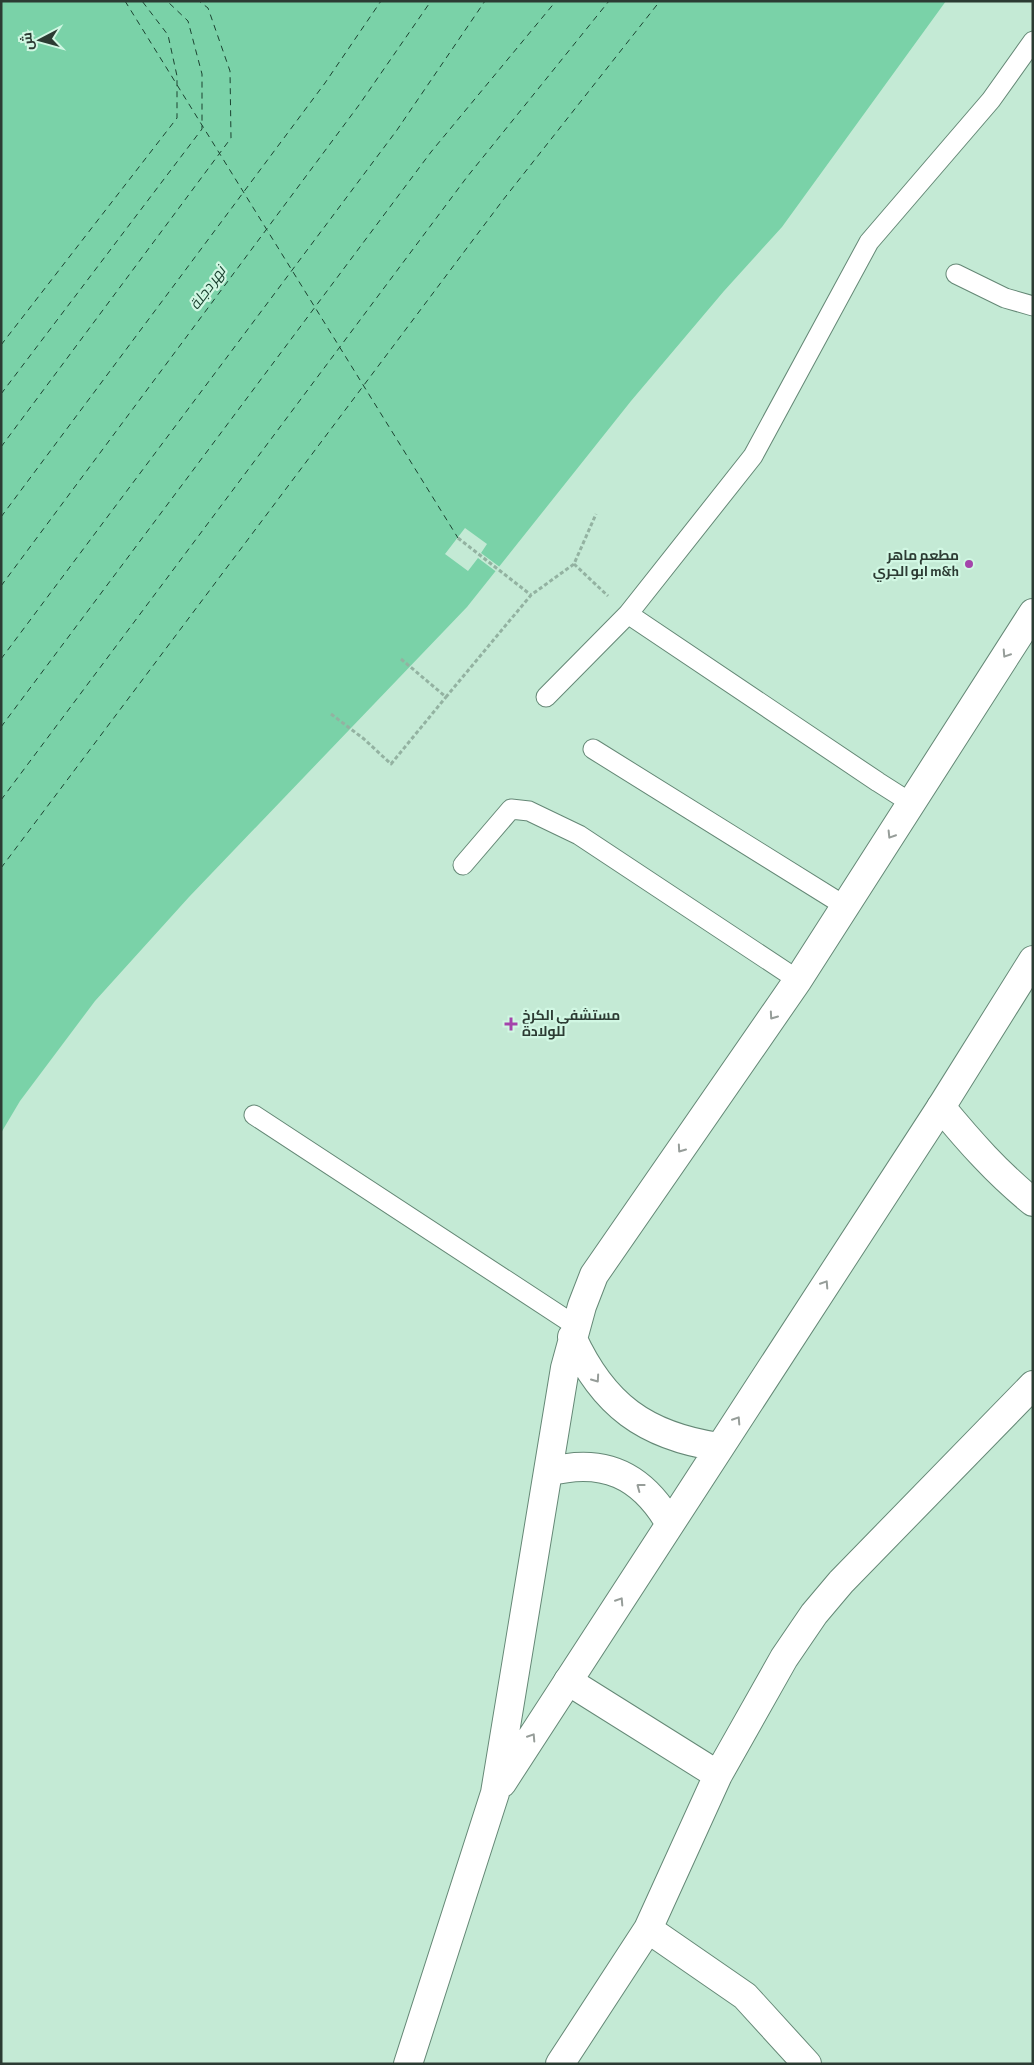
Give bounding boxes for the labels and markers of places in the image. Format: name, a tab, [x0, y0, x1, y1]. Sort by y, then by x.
place label: مطعم ماهر ابو الجري m&h	[873, 549, 959, 582]
marker: مطعم ماهر ابو الجري m&h	[963, 558, 975, 570]
place label: مستشفى الكرخ للولادة	[522, 1007, 620, 1040]
marker: مستشفى الكرخ للولادة	[504, 1017, 518, 1031]

